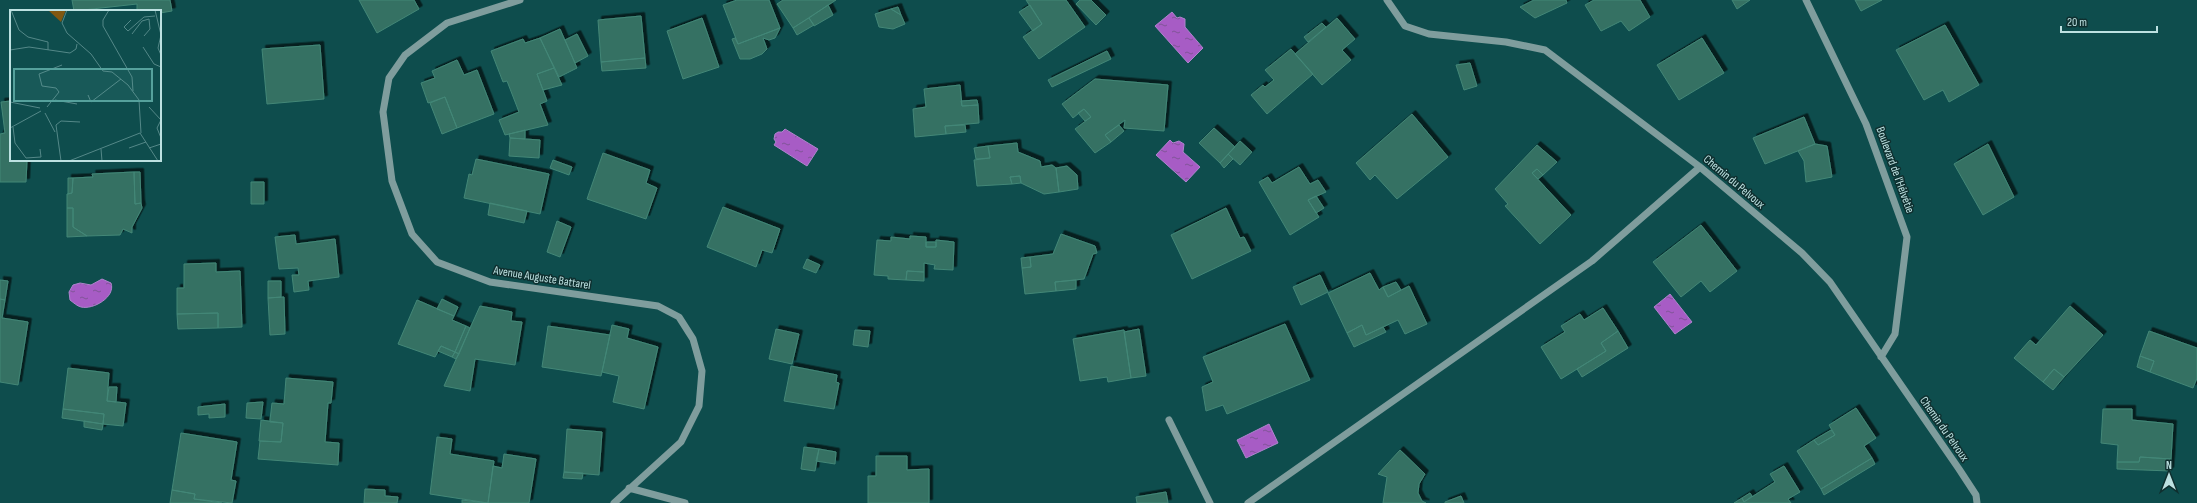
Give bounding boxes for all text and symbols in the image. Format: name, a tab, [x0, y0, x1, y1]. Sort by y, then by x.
scale bar	[2061, 8, 2157, 34]
inset map	[10, 10, 161, 161]
text: 20 m	[2067, 15, 2087, 30]
street label: Boulevard de l'Hélvétie	[1872, 125, 1918, 215]
street label: Chemin du Pelvoux	[1700, 152, 1768, 212]
street label: Avenue Auguste Battarel	[491, 263, 592, 293]
street label: Chemin du Pelvoux	[1916, 394, 1972, 465]
north arrow	[2149, 455, 2189, 495]
text: N	[2166, 459, 2172, 472]

